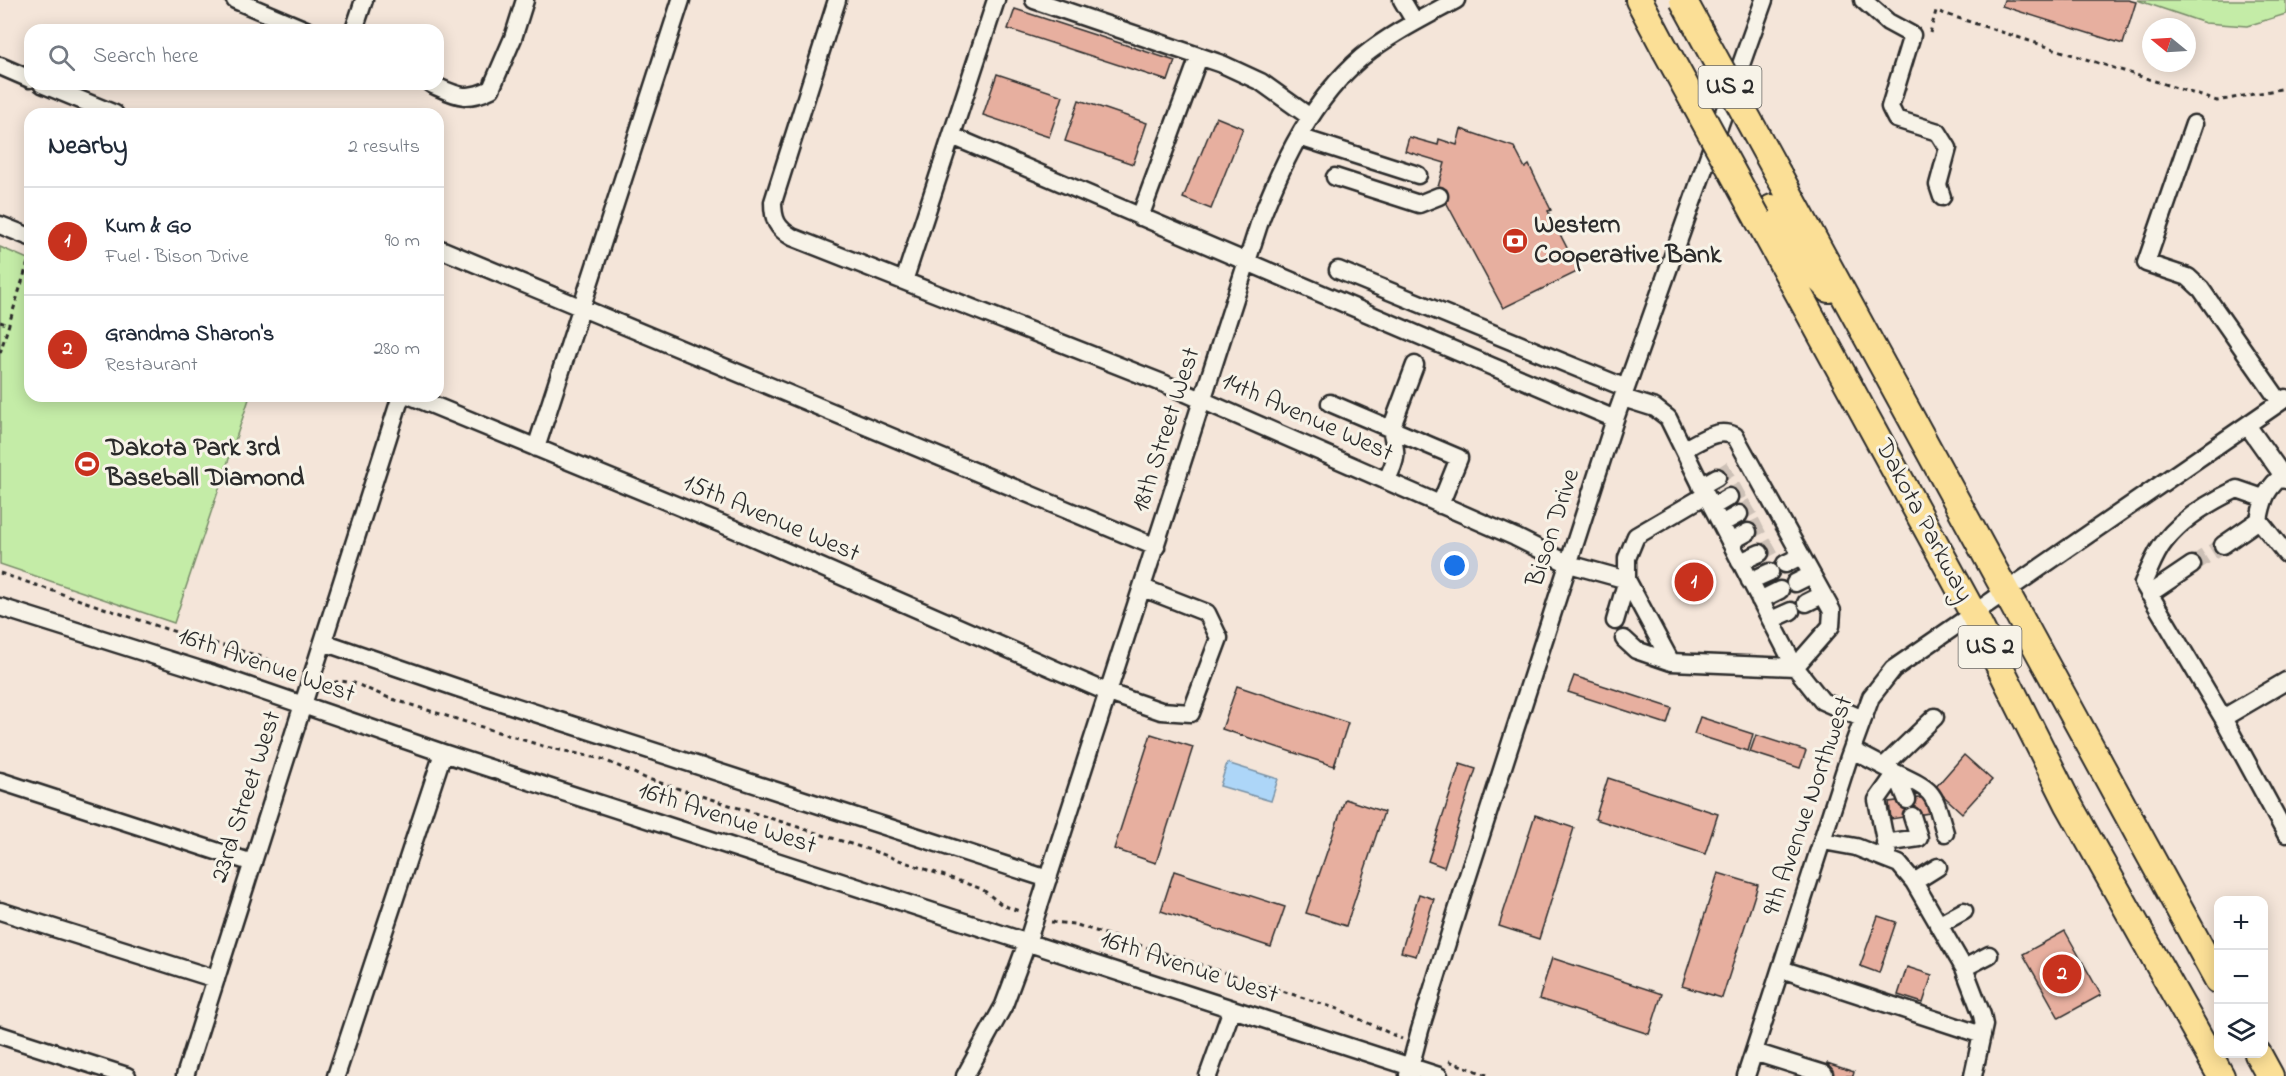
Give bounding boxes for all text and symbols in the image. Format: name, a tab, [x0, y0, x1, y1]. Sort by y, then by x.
north arrow	[2142, 18, 2196, 72]
search box	[24, 24, 444, 90]
icon: search	[45, 41, 78, 74]
text: Search here	[93, 41, 198, 73]
road number: US 2	[1698, 66, 1762, 108]
text: Nearby	[48, 128, 127, 166]
text: 2 results	[348, 133, 420, 162]
place label: Western Cooperative Bank	[1534, 207, 1722, 275]
text: Kum & Go	[105, 211, 192, 243]
bank icon: Western Cooperative Bank	[1500, 226, 1530, 256]
text: 1	[64, 227, 71, 256]
text: 90 m	[385, 227, 420, 256]
text: Fuel · Bison Drive	[105, 243, 249, 272]
text: Grandma Sharon's	[105, 319, 274, 351]
text: 2	[63, 335, 72, 364]
text: 280 m	[373, 335, 420, 364]
street label: 18th Street West	[1122, 342, 1212, 517]
text: Restaurant	[105, 351, 198, 380]
street label: 14th Avenue West	[1215, 363, 1399, 473]
place label: Dakota Park 3rd Baseball Diamond	[105, 430, 305, 498]
street label: Dakota Parkway	[1864, 432, 1982, 609]
sports icon: Dakota Park 3rd Baseball Diamond	[72, 449, 102, 479]
street label: Bison Drive	[1517, 464, 1591, 593]
street label: 15th Avenue West	[677, 465, 866, 573]
your location	[1440, 551, 1469, 580]
pin: 1	[1674, 560, 1714, 604]
street label: 16th Avenue West	[172, 618, 360, 714]
road number: US 2	[1958, 626, 2022, 668]
street label: 9th Avenue Northwest	[1754, 691, 1865, 921]
street label: 23rd Street West	[201, 706, 293, 888]
street label: 16th Avenue West	[633, 772, 821, 866]
map controls	[2214, 896, 2268, 1058]
button: +	[2214, 896, 2268, 950]
street label: 16th Avenue West	[1095, 921, 1283, 1015]
button: −	[2214, 950, 2268, 1004]
pin: 2	[2042, 952, 2082, 996]
button: layers	[2214, 1004, 2268, 1058]

